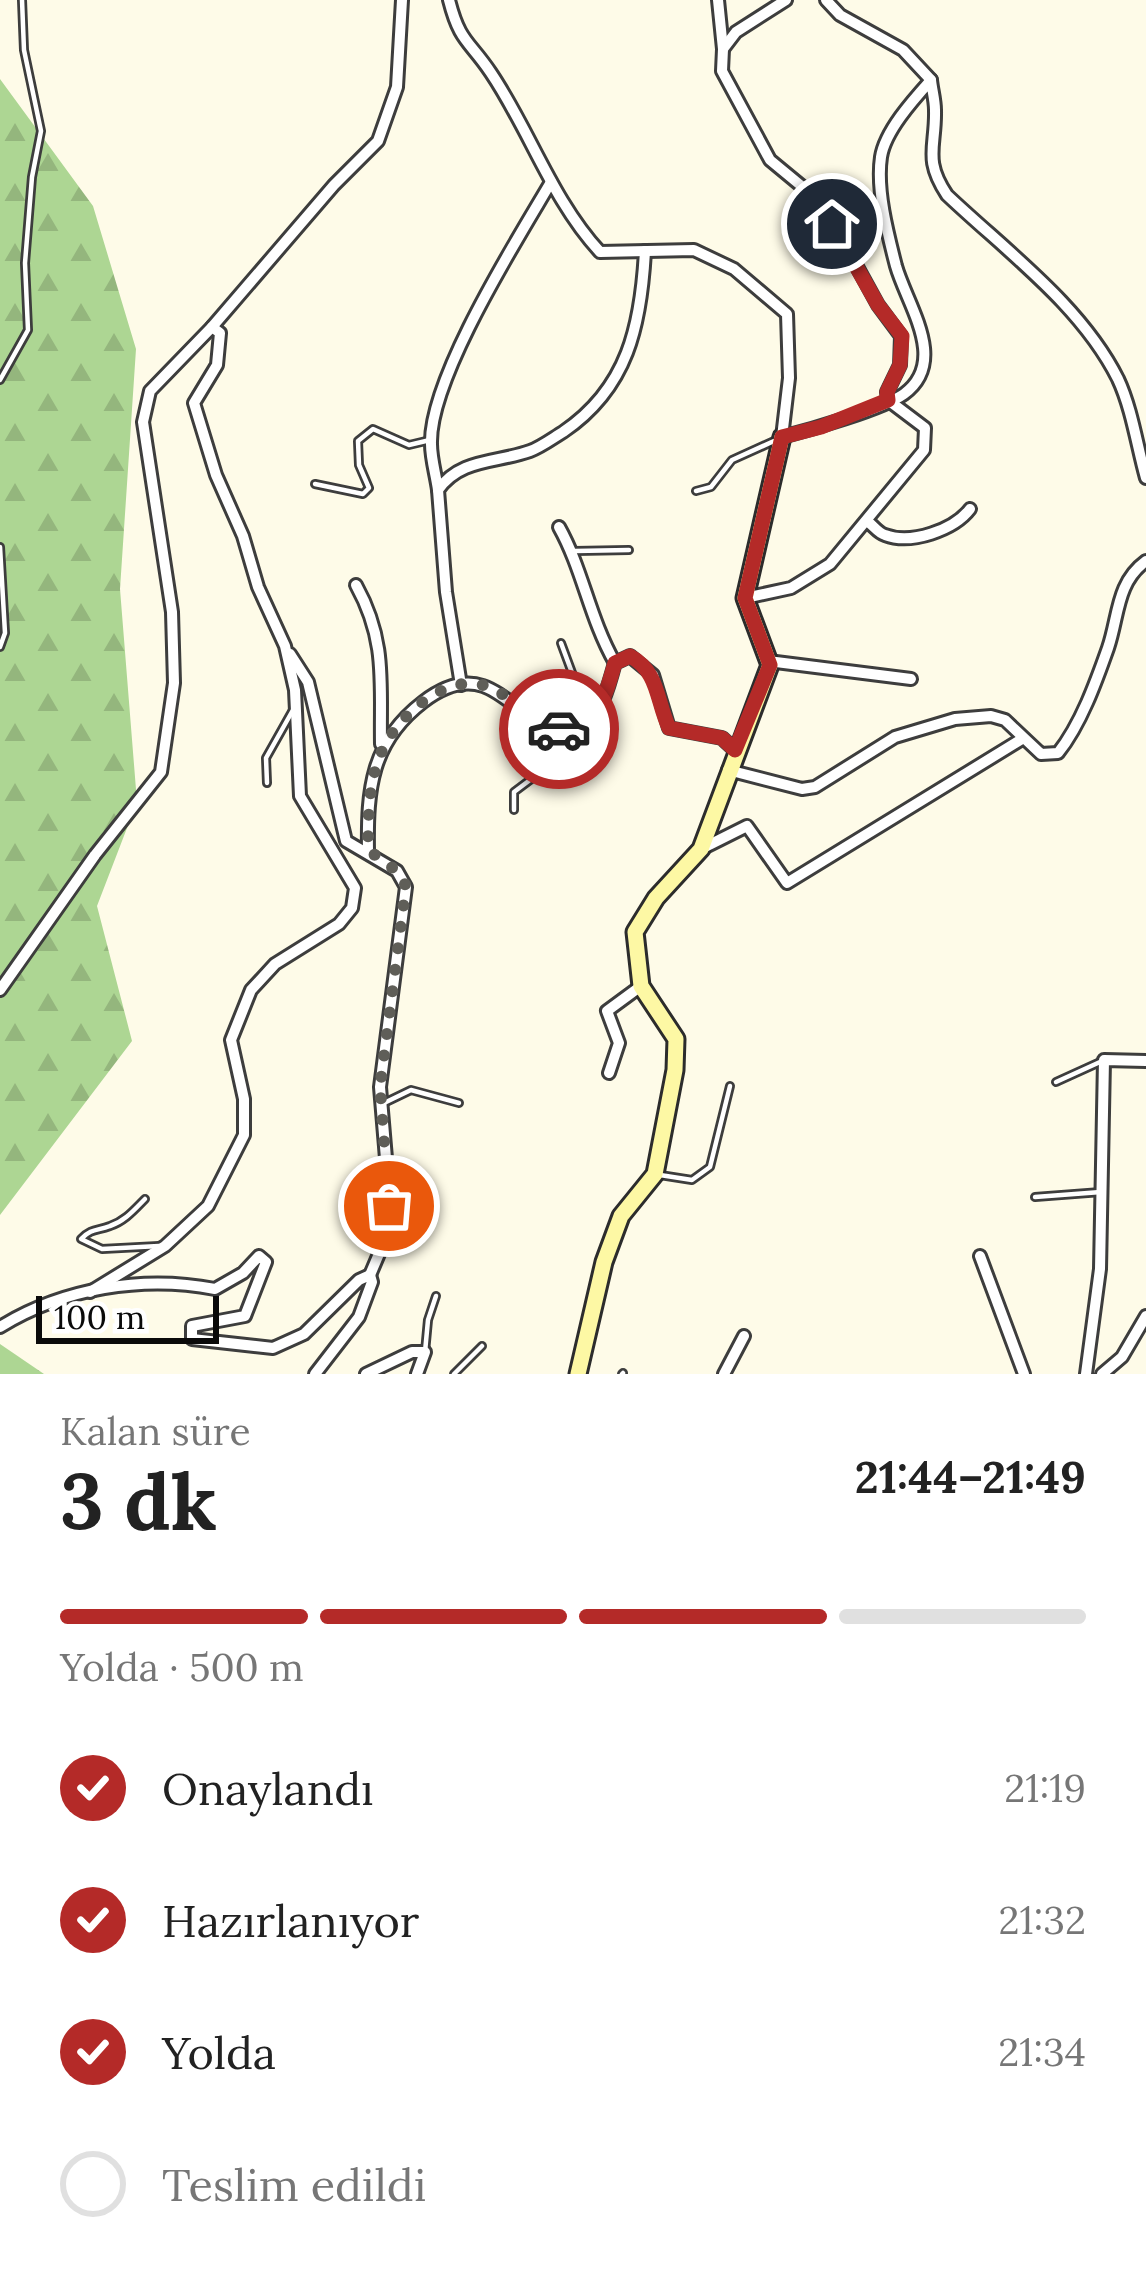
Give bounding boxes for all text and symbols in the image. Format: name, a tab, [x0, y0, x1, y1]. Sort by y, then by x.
pin	[781, 173, 883, 275]
icon: home	[799, 191, 865, 257]
courier	[499, 669, 619, 789]
icon: car	[526, 696, 592, 762]
pin	[338, 1155, 440, 1257]
icon: bag	[356, 1173, 422, 1239]
scale bar	[36, 1290, 219, 1343]
text: 100 m	[54, 1296, 145, 1338]
text: Kalan süre	[60, 1406, 251, 1456]
text: 21:44–21:49	[855, 1448, 1086, 1505]
text: 3 dk	[60, 1451, 217, 1550]
text: Yolda · 500 m	[60, 1642, 304, 1692]
icon: check	[60, 1755, 126, 1821]
text: Onaylandı	[162, 1760, 374, 1817]
text: 21:19	[1004, 1763, 1086, 1813]
icon: check	[60, 1887, 126, 1953]
text: Hazırlanıyor	[162, 1892, 419, 1949]
text: 21:32	[998, 1895, 1086, 1945]
icon: check	[60, 2019, 126, 2085]
text: Yolda	[162, 2024, 276, 2081]
text: 21:34	[998, 2027, 1086, 2077]
text: Teslim edildi	[162, 2156, 426, 2213]

